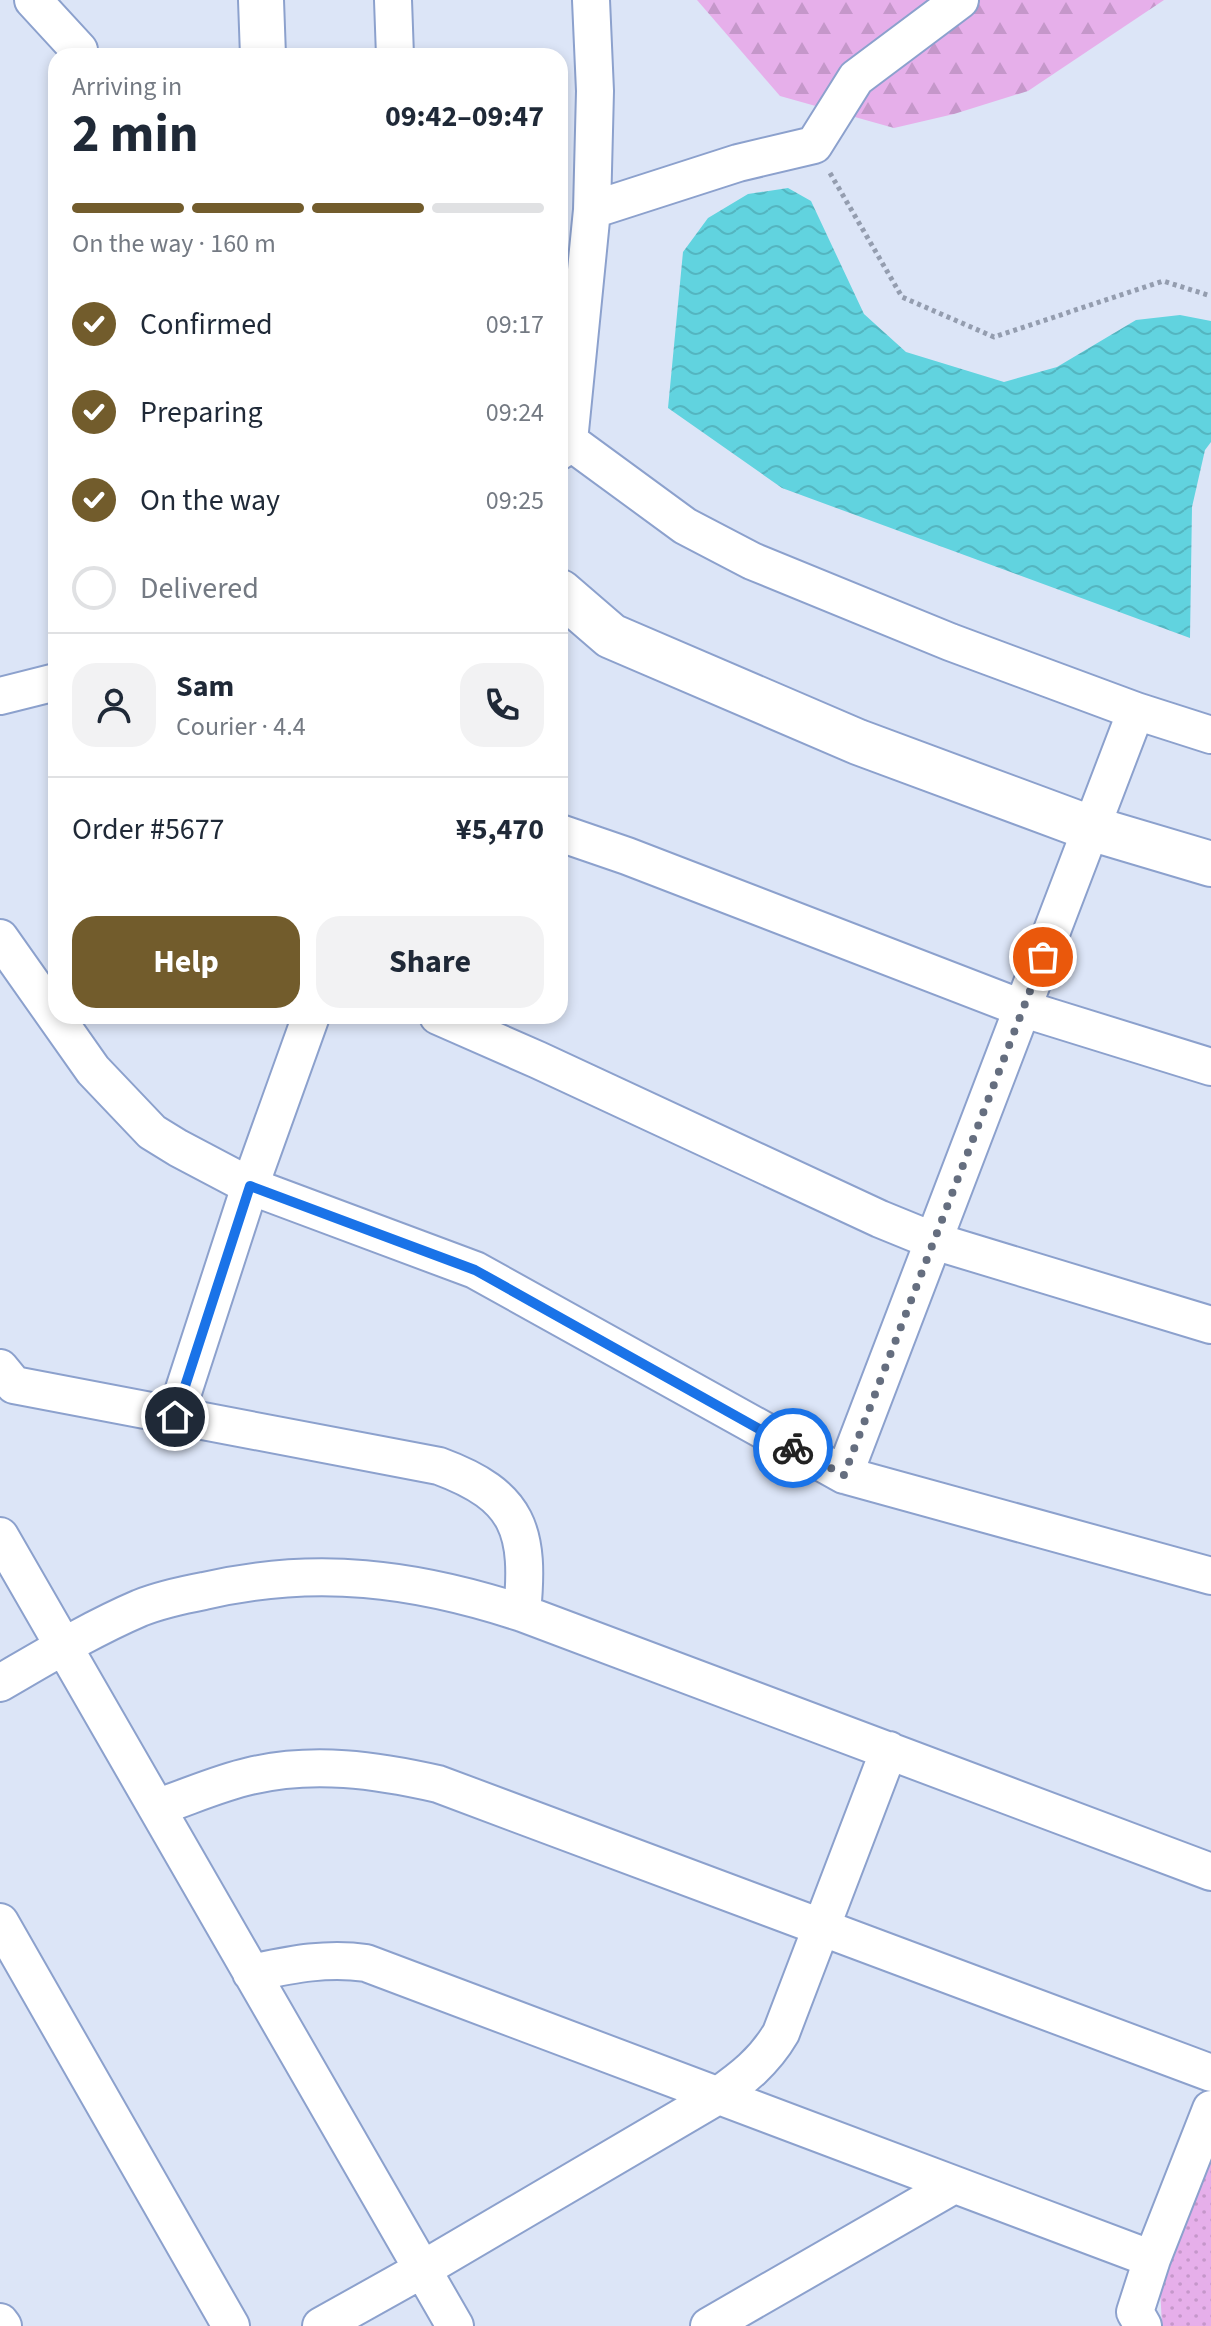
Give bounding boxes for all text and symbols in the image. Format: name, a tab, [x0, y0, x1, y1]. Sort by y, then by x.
text: Arriving in	[72, 68, 182, 105]
text: 09:42–09:47	[385, 95, 544, 138]
text: 2 min	[72, 98, 199, 172]
text: On the way · 160 m	[72, 225, 276, 262]
icon: check	[72, 302, 116, 346]
text: Confirmed	[140, 303, 273, 346]
text: 09:17	[486, 306, 544, 343]
icon: check	[72, 390, 116, 434]
text: Preparing	[140, 391, 263, 434]
text: 09:24	[486, 394, 544, 431]
icon: check	[72, 478, 116, 522]
text: On the way	[140, 479, 280, 522]
text: 09:25	[486, 482, 544, 519]
text: Delivered	[140, 567, 259, 610]
button: person	[72, 663, 156, 747]
button: phone	[460, 663, 544, 747]
text: Sam	[176, 665, 234, 708]
text: Courier · 4.4	[176, 708, 306, 745]
text: Order #5677	[72, 808, 225, 851]
text: ¥5,470	[456, 808, 544, 851]
button: Help	[72, 916, 300, 1008]
button: Share	[316, 916, 544, 1008]
pin	[1009, 923, 1077, 991]
icon: bag	[1021, 935, 1065, 979]
pin	[141, 1383, 209, 1451]
icon: home	[153, 1395, 197, 1439]
courier	[753, 1408, 833, 1488]
icon: bike	[771, 1426, 815, 1470]

